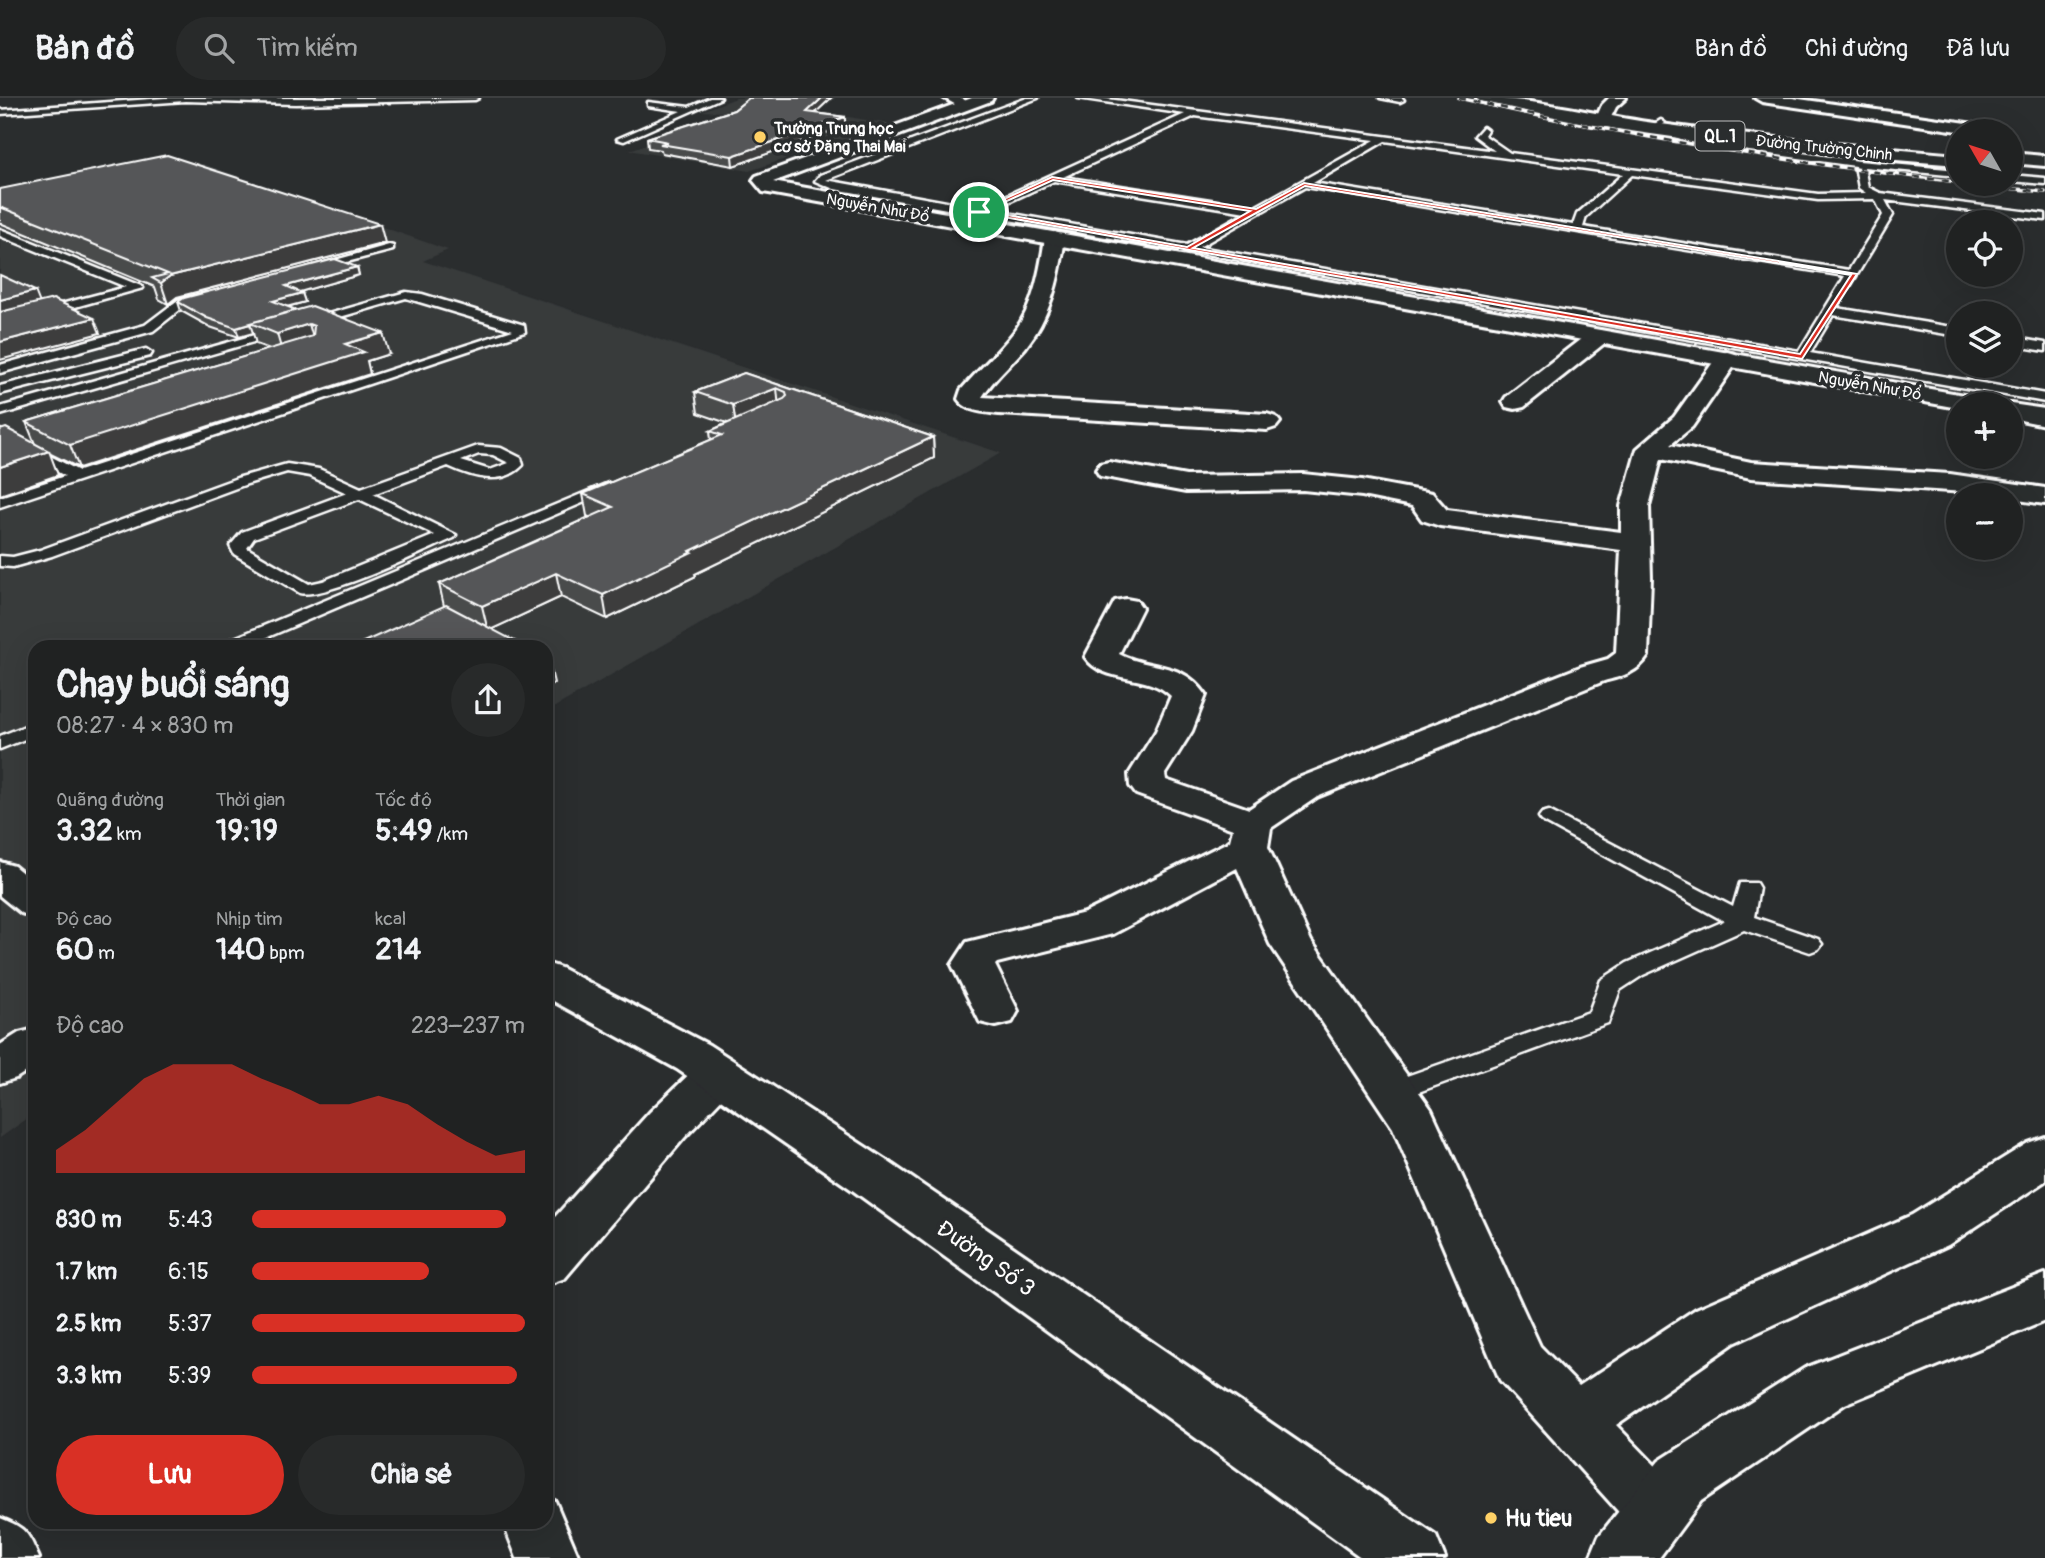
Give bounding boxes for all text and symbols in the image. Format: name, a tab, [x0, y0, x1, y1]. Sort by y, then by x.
search box	[176, 17, 666, 80]
text: Bản đồ	[35, 28, 134, 69]
icon: search	[200, 29, 238, 67]
text: Tìm kiếm	[256, 32, 358, 64]
text: Bản đồ	[1695, 34, 1767, 63]
text: Chỉ đường	[1805, 34, 1908, 63]
text: Đã lưu	[1946, 34, 2010, 63]
place label: Trường Trung học cơ sở Đặng Thai Mai	[773, 119, 906, 157]
north arrow	[1946, 119, 2023, 196]
map controls	[1946, 119, 2023, 560]
road number: QL.1	[1696, 122, 1744, 150]
marker: Trường Trung học cơ sở Đặng Thai Mai	[752, 129, 768, 145]
street label: Đường Trường Chinh	[1754, 131, 1893, 165]
pin	[949, 182, 1009, 242]
street label: Nguyễn Như Đổ	[825, 189, 931, 227]
icon: arrive	[960, 193, 998, 231]
button: locate	[1946, 210, 2023, 287]
button: layers	[1946, 301, 2023, 378]
street label: Nguyễn Như Đổ	[1817, 367, 1923, 405]
button: +	[1946, 392, 2023, 469]
button: −	[1946, 483, 2023, 560]
text: Chạy buổi sáng	[56, 661, 290, 709]
button: share	[451, 663, 525, 737]
text: 08:27 · 4 × 830 m	[56, 711, 233, 740]
text: Quãng đường	[56, 788, 164, 812]
text: Thời gian	[216, 788, 285, 812]
text: Tốc độ	[375, 788, 432, 812]
text: 3.32	[56, 812, 113, 849]
text: 19:19	[216, 812, 278, 849]
text: 5:49	[375, 812, 432, 849]
text: km	[113, 822, 142, 846]
text: /km	[432, 822, 468, 846]
text: Độ cao	[56, 907, 112, 931]
text: Nhịp tim	[216, 907, 283, 931]
text: kcal	[375, 907, 406, 931]
text: 60	[56, 931, 94, 968]
text: 140	[216, 931, 265, 968]
text: 214	[375, 931, 421, 968]
text: m	[94, 941, 115, 965]
text: bpm	[265, 941, 305, 965]
text: Độ cao	[56, 1011, 124, 1040]
text: 223–237 m	[411, 1011, 525, 1040]
text: 830 m	[56, 1205, 122, 1234]
text: 5:43	[168, 1205, 213, 1234]
street label: Đường Số 3	[931, 1214, 1041, 1303]
text: 1.7 km	[56, 1257, 117, 1286]
text: 6:15	[168, 1257, 209, 1286]
text: 2.5 km	[56, 1309, 121, 1338]
text: 5:37	[168, 1309, 212, 1338]
text: 3.3 km	[56, 1361, 122, 1390]
text: 5:39	[168, 1361, 211, 1390]
button: Lưu	[56, 1435, 284, 1515]
button: Chia sẻ	[298, 1435, 525, 1515]
place label: Hu tieu	[1505, 1504, 1572, 1533]
marker: Hu tieu	[1483, 1510, 1499, 1526]

